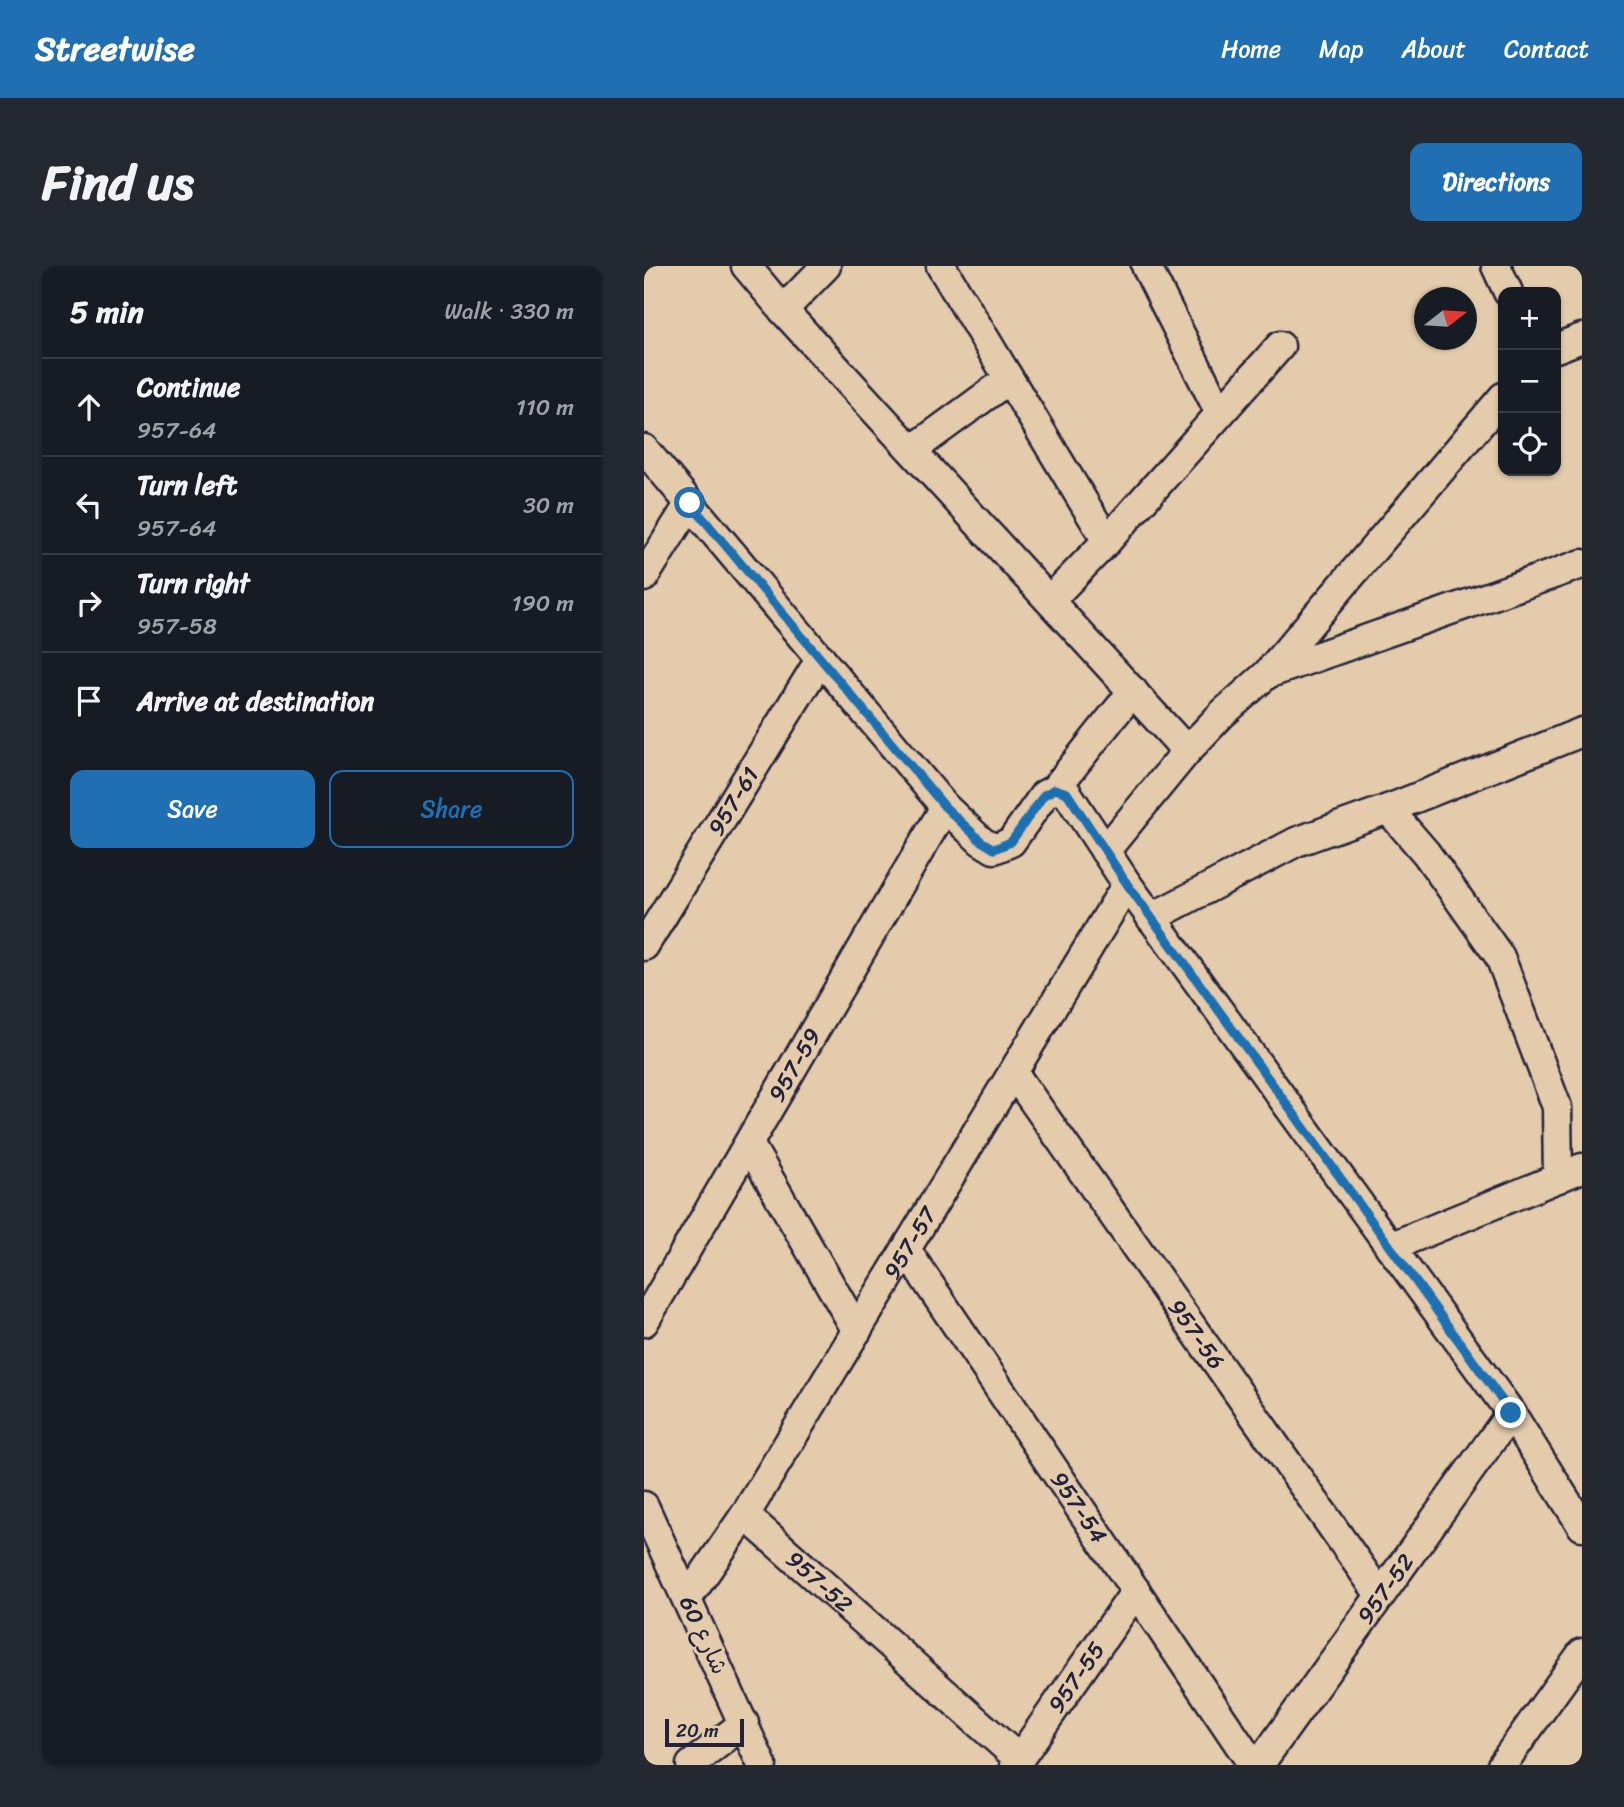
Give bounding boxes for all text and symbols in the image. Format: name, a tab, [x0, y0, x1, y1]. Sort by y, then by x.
text: Streetwise	[35, 20, 195, 78]
text: Home	[1221, 28, 1281, 70]
text: Map	[1319, 28, 1363, 70]
text: About	[1401, 28, 1466, 70]
text: Contact	[1504, 28, 1589, 70]
text: Find us	[42, 139, 194, 226]
button: Directions	[1410, 143, 1582, 221]
text: 5 min	[70, 285, 144, 339]
north arrow	[1414, 287, 1477, 350]
map controls	[1498, 287, 1561, 476]
button: +	[1498, 287, 1561, 350]
text: Walk · 330 m	[444, 291, 574, 332]
button: −	[1498, 350, 1561, 413]
text: Continue	[137, 364, 240, 410]
text: 110 m	[516, 387, 574, 428]
icon: ahead	[70, 388, 108, 426]
text: 957-64	[137, 410, 216, 451]
button: locate	[1498, 413, 1561, 476]
text: Turn left	[137, 462, 237, 508]
text: 30 m	[523, 485, 574, 526]
icon: left	[70, 486, 108, 524]
route start	[674, 487, 705, 518]
text: 957-64	[137, 508, 216, 549]
text: Turn right	[137, 560, 250, 606]
text: 190 m	[512, 583, 574, 624]
icon: right	[70, 584, 108, 622]
text: 957-58	[137, 606, 217, 647]
text: Arrive at destination	[137, 678, 374, 724]
icon: arrive	[70, 682, 108, 720]
street label: 957-61	[696, 759, 771, 844]
button: Save	[70, 770, 315, 848]
button: Share	[329, 770, 574, 848]
street label: 957-59	[757, 1020, 833, 1110]
street label: 957-57	[872, 1197, 949, 1288]
street label: 957-56	[1157, 1290, 1236, 1378]
route end	[1495, 1397, 1526, 1428]
street label: 957-54	[1039, 1463, 1118, 1552]
street label: 957-52	[776, 1540, 863, 1624]
street label: 957-52	[1346, 1545, 1425, 1633]
street label: شارع 60	[667, 1589, 740, 1682]
street label: 957-55	[1037, 1633, 1116, 1722]
text: 20 m	[676, 1714, 719, 1747]
scale bar	[665, 1716, 744, 1748]

